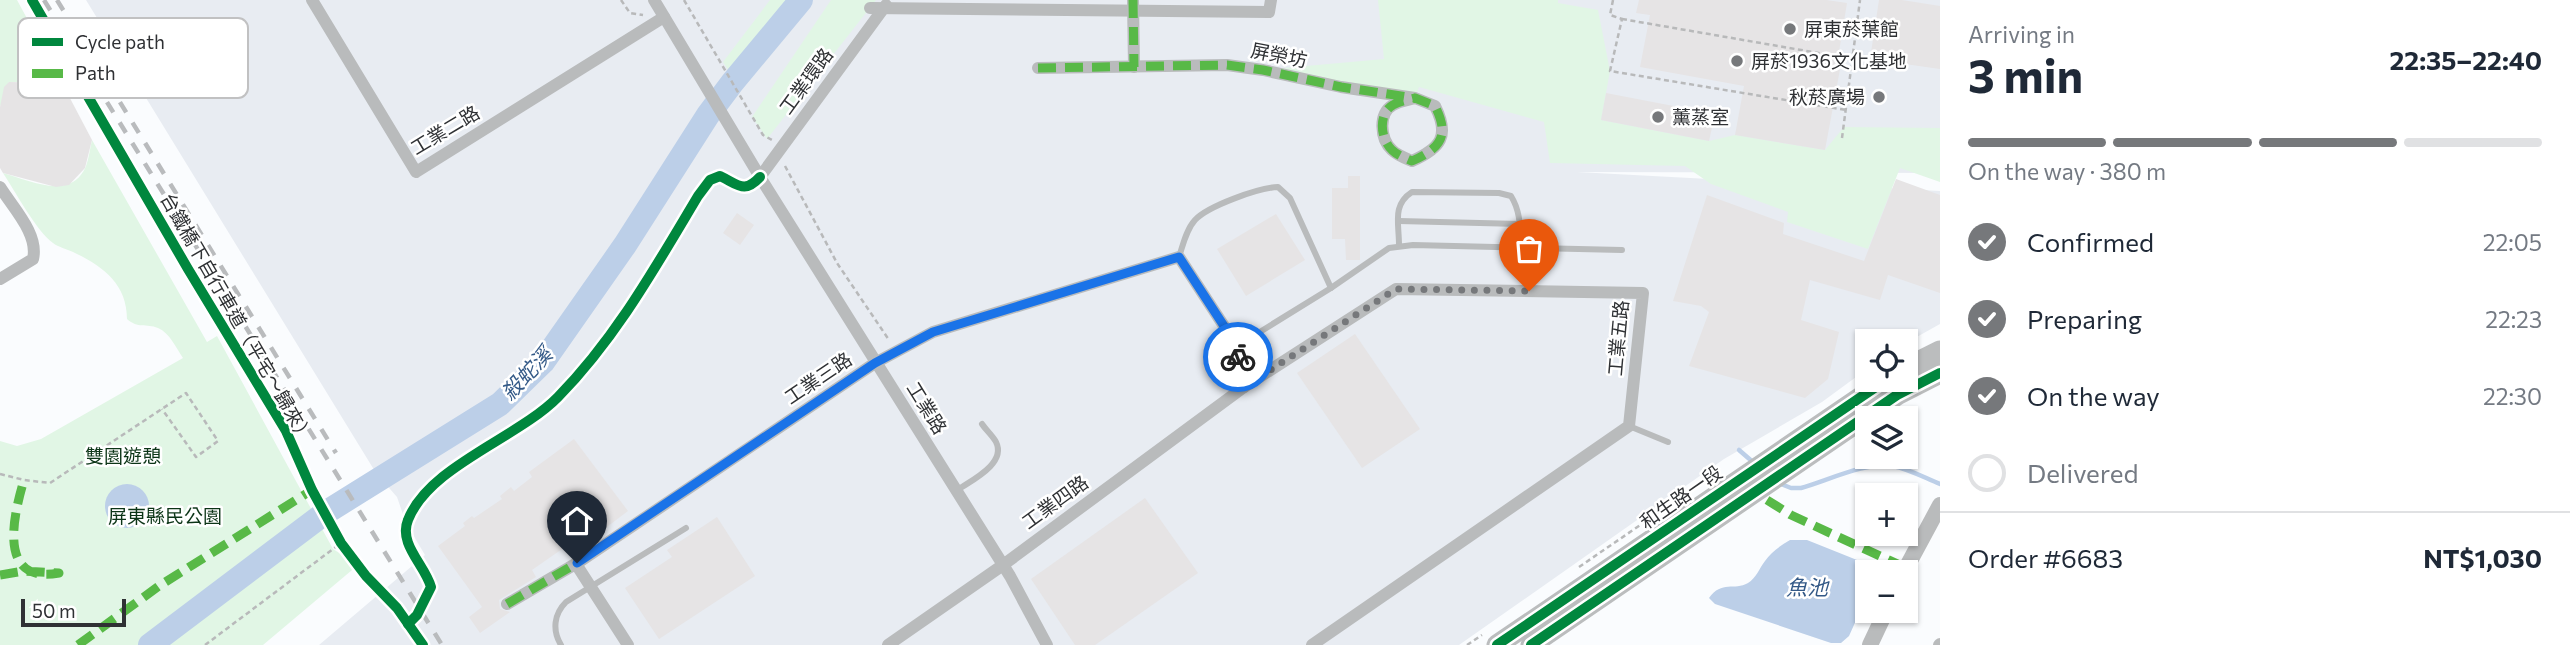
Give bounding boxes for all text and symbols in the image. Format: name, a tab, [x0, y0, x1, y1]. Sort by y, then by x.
place label: 屏東菸葉館	[1804, 17, 1899, 40]
legend	[18, 18, 248, 98]
text: Arriving in	[1968, 20, 2075, 48]
marker: 屏東菸葉館	[1782, 21, 1798, 37]
text: Cycle path	[75, 30, 165, 53]
street label: 屏榮坊	[1249, 38, 1309, 71]
street label: 工業環路	[774, 43, 837, 118]
text: 22:35–22:40	[2390, 44, 2542, 75]
text: 3 min	[1968, 46, 2083, 102]
place label: 屏菸1936文化基地	[1751, 49, 1907, 72]
marker: 屏菸1936文化基地	[1729, 53, 1745, 69]
text: Path	[75, 61, 116, 84]
place label: 秋菸廣場	[1789, 85, 1865, 108]
marker: 秋菸廣場	[1871, 89, 1887, 105]
street label: 工業二路	[406, 100, 483, 159]
place label: 薰蒸室	[1672, 105, 1729, 128]
marker: 薰蒸室	[1650, 109, 1666, 125]
text: On the way · 380 m	[1968, 157, 2166, 185]
street label: 台鐵橋下自行車道（平宅～歸來）	[156, 189, 319, 447]
pin	[1499, 219, 1559, 291]
icon: check	[1968, 223, 2006, 261]
text: Confirmed	[2027, 226, 2154, 257]
text: 22:05	[2483, 228, 2542, 256]
icon: bag	[1510, 230, 1548, 268]
street label: 工業五路	[1603, 299, 1632, 377]
icon: check	[1968, 300, 2006, 338]
text: Preparing	[2027, 303, 2142, 334]
text: 22:23	[2485, 305, 2542, 333]
courier	[1203, 322, 1273, 392]
map controls	[1855, 329, 1918, 623]
button: locate	[1855, 329, 1918, 392]
icon: bike	[1219, 338, 1257, 376]
water label: 殺蛇溪	[495, 339, 559, 405]
street label: 工業三路	[780, 347, 856, 408]
street label: 工業路	[903, 377, 952, 438]
icon: check	[1968, 377, 2006, 415]
text: On the way	[2027, 380, 2160, 411]
text: 22:30	[2483, 382, 2542, 410]
button: layers	[1855, 406, 1918, 469]
park label: 雙園遊憩	[85, 444, 161, 467]
text: Delivered	[2027, 457, 2138, 488]
street label: 和生路一段	[1635, 460, 1726, 533]
street label: 工業四路	[1017, 470, 1092, 533]
button: +	[1855, 483, 1918, 546]
pin	[547, 491, 607, 563]
icon: home	[558, 502, 596, 540]
park label: 屏東縣民公園	[108, 504, 222, 527]
text: Order #6683	[1968, 542, 2123, 573]
text: NT$1,030	[2423, 542, 2542, 573]
button: −	[1855, 560, 1918, 623]
water label: 魚池	[1786, 574, 1830, 599]
scale bar	[21, 596, 126, 628]
text: 50 m	[32, 599, 76, 622]

